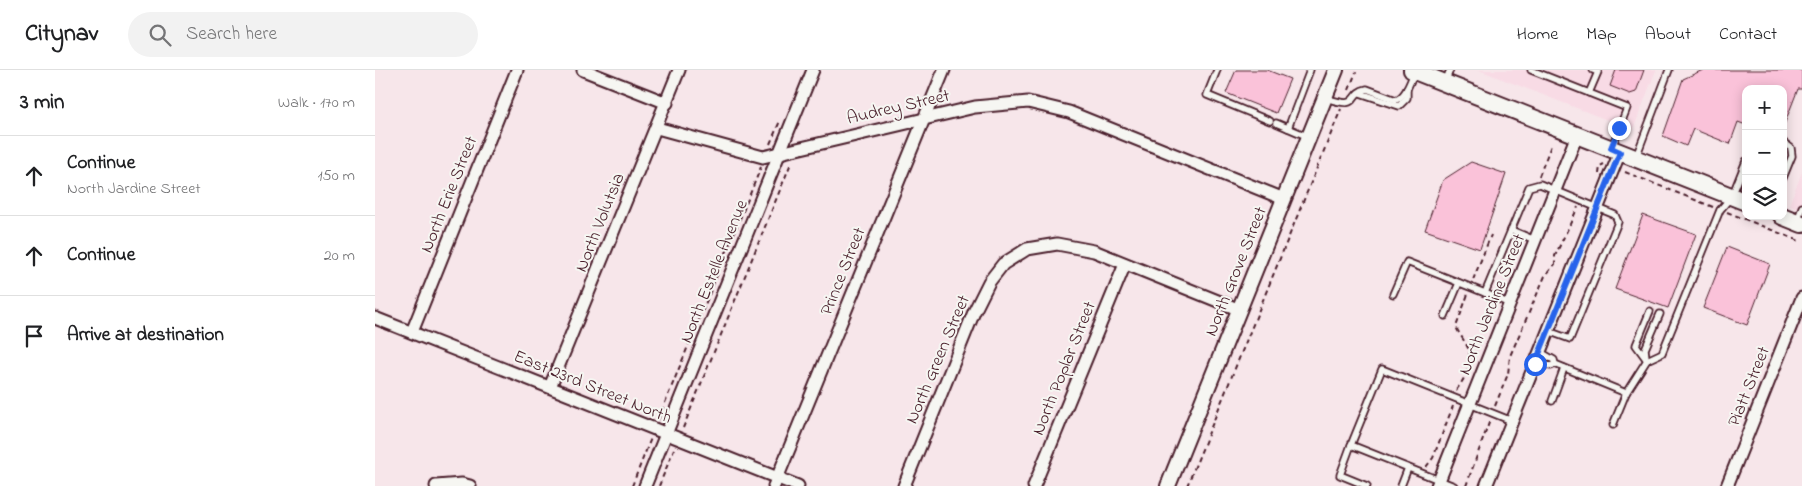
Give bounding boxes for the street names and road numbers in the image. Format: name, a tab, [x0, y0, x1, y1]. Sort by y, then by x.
street label: Audrey Street	[844, 83, 953, 132]
street label: North Erie Street	[415, 132, 485, 257]
street label: North Volutsia	[569, 169, 633, 276]
street label: North Estelle Avenue	[674, 195, 756, 347]
street label: North Grove Street	[1199, 203, 1275, 341]
street label: Prince Street	[814, 224, 873, 320]
street label: North Jardine Street	[1453, 230, 1533, 379]
street label: North Green Street	[900, 291, 978, 428]
street label: North Poplar Street	[1026, 298, 1104, 440]
street label: Piatt Street	[1722, 343, 1778, 431]
street label: East 23rd Street North	[509, 344, 675, 431]

